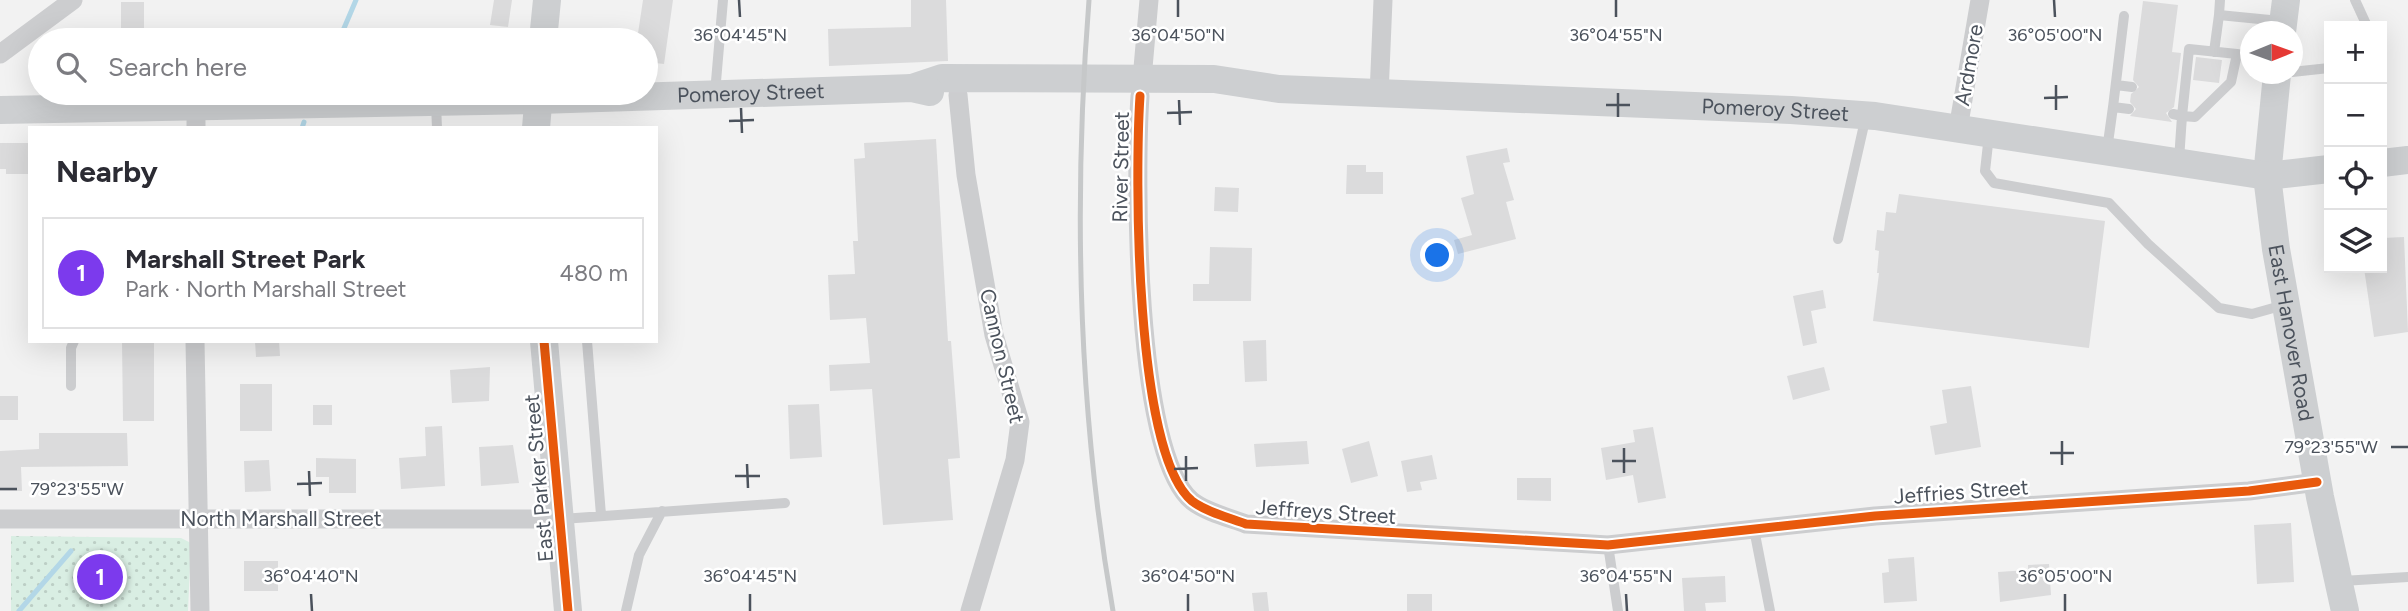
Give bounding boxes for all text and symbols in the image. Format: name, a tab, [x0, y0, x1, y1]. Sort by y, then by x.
north arrow	[2240, 21, 2303, 84]
map controls	[2324, 21, 2387, 273]
button: +	[2324, 21, 2387, 84]
street label: Ardmore	[1949, 22, 1988, 108]
text: 36°04'45"N	[693, 24, 787, 46]
text: 36°04'50"N	[1131, 24, 1225, 46]
text: 36°04'55"N	[1569, 24, 1663, 46]
text: 36°05'00"N	[2008, 24, 2102, 46]
search box	[28, 28, 658, 105]
icon: search	[52, 48, 90, 86]
text: Search here	[108, 51, 247, 83]
street label: Pomeroy Street	[677, 78, 825, 108]
button: −	[2324, 84, 2387, 147]
street label: Pomeroy Street	[1701, 93, 1850, 126]
street label: River Street	[1107, 111, 1134, 223]
button: locate	[2324, 147, 2387, 210]
text: Nearby	[56, 153, 158, 190]
button: layers	[2324, 210, 2387, 273]
your location	[1420, 238, 1454, 272]
street label: East Hanover Road	[2263, 242, 2319, 423]
text: Marshall Street Park	[125, 243, 365, 275]
text: 1	[76, 259, 86, 287]
text: 480 m	[560, 259, 628, 287]
text: Park · North Marshall Street	[125, 275, 407, 303]
street label: Cannon Street	[975, 286, 1030, 426]
street label: East Parker Street	[519, 393, 558, 563]
text: 79°23'55"W	[2284, 436, 2379, 458]
street label: Jeffries Street	[1893, 474, 2029, 509]
text: 79°23'55"W	[30, 478, 125, 500]
street label: Jeffreys Street	[1255, 494, 1397, 529]
street label: North Marshall Street	[180, 506, 382, 531]
pin: 1	[77, 551, 123, 603]
text: 36°04'40"N	[263, 565, 359, 587]
text: 36°04'45"N	[703, 565, 797, 587]
text: 36°04'50"N	[1141, 565, 1235, 587]
text: 36°04'55"N	[1579, 565, 1673, 587]
text: 36°05'00"N	[2018, 565, 2112, 587]

